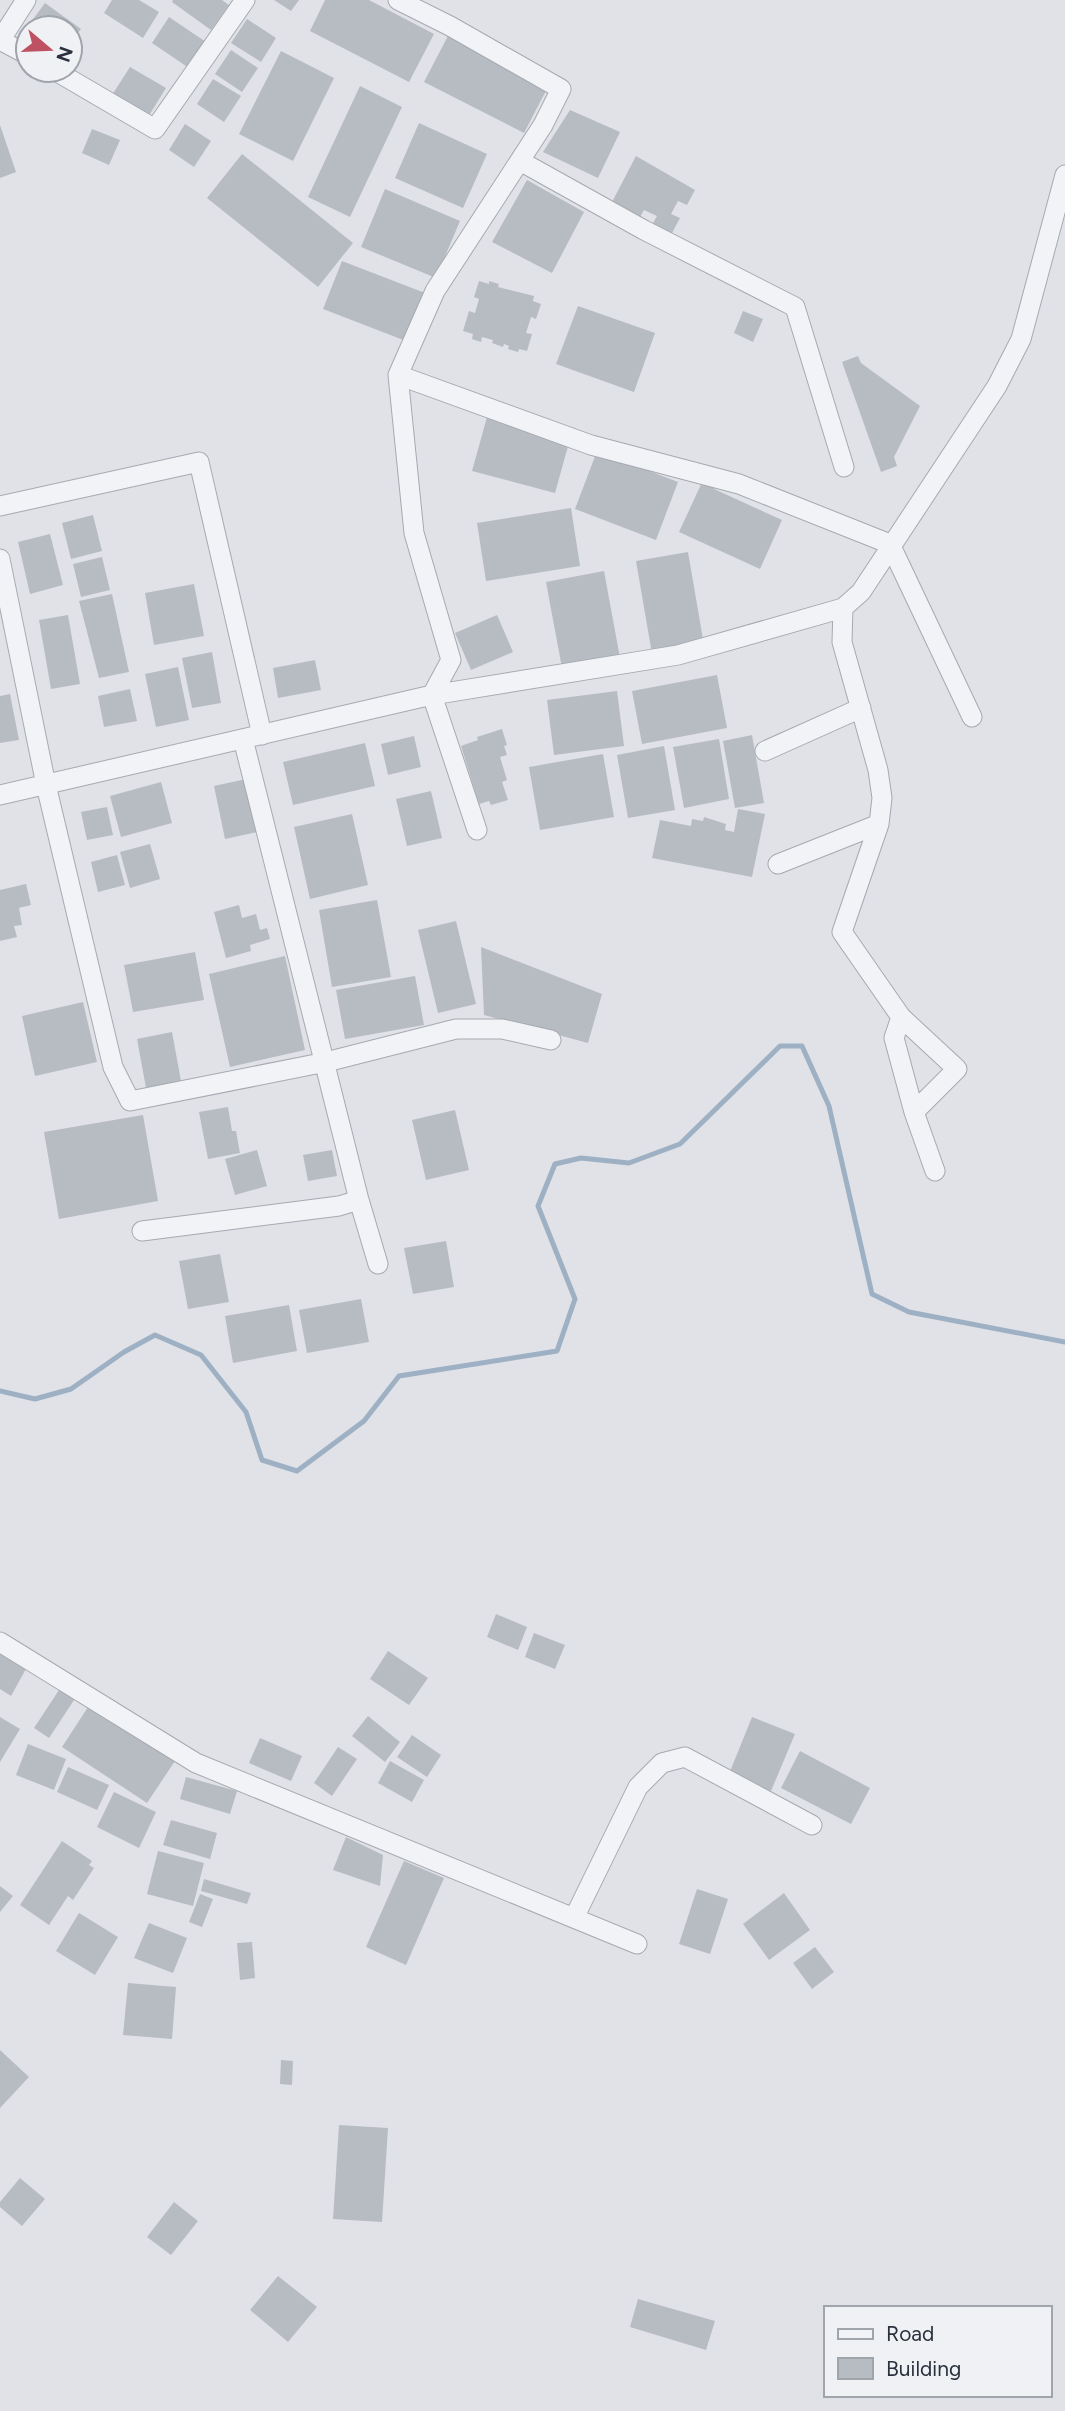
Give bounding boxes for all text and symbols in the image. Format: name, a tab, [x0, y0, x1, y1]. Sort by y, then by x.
north arrow	[14, 14, 84, 84]
text: N	[51, 44, 78, 65]
legend	[824, 2306, 1051, 2397]
text: Road	[886, 2321, 934, 2346]
text: Building	[886, 2356, 961, 2381]

